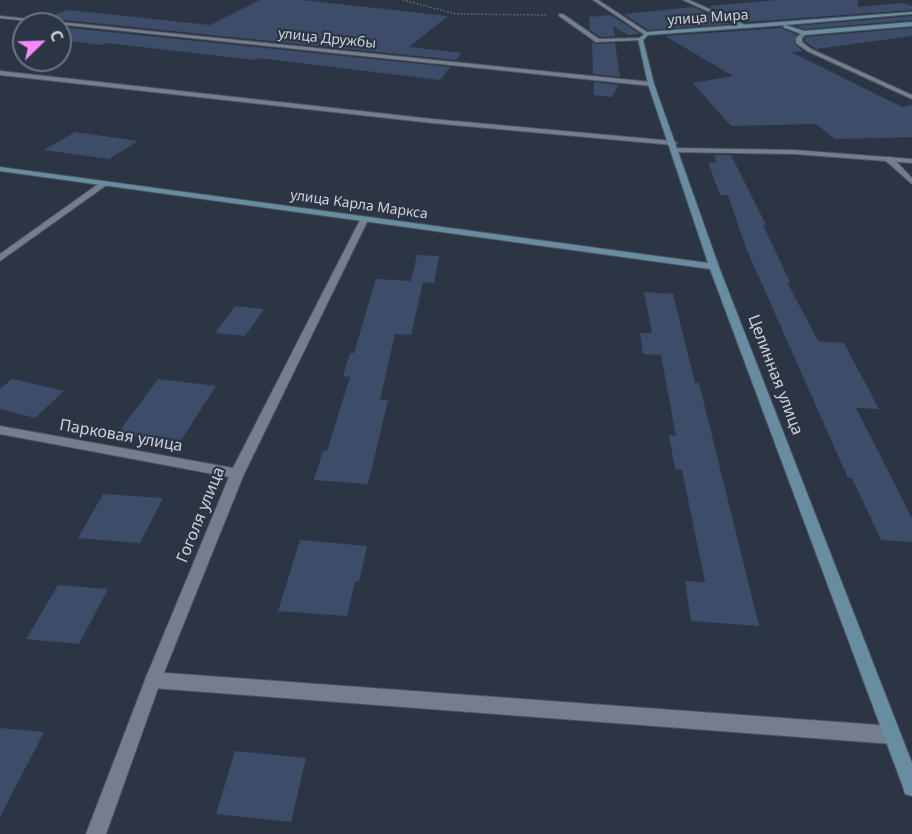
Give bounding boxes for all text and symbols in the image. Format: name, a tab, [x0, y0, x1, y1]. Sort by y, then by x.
street label: улица Мира	[667, 7, 749, 29]
north arrow	[12, 12, 72, 72]
street label: улица Дружбы	[277, 26, 377, 52]
text: С	[45, 27, 69, 45]
street label: улица Карла Маркса	[289, 187, 429, 223]
street label: Целинная улица	[743, 312, 807, 438]
street label: Парковая улица	[58, 416, 184, 456]
street label: Гоголя улица	[173, 464, 229, 566]

